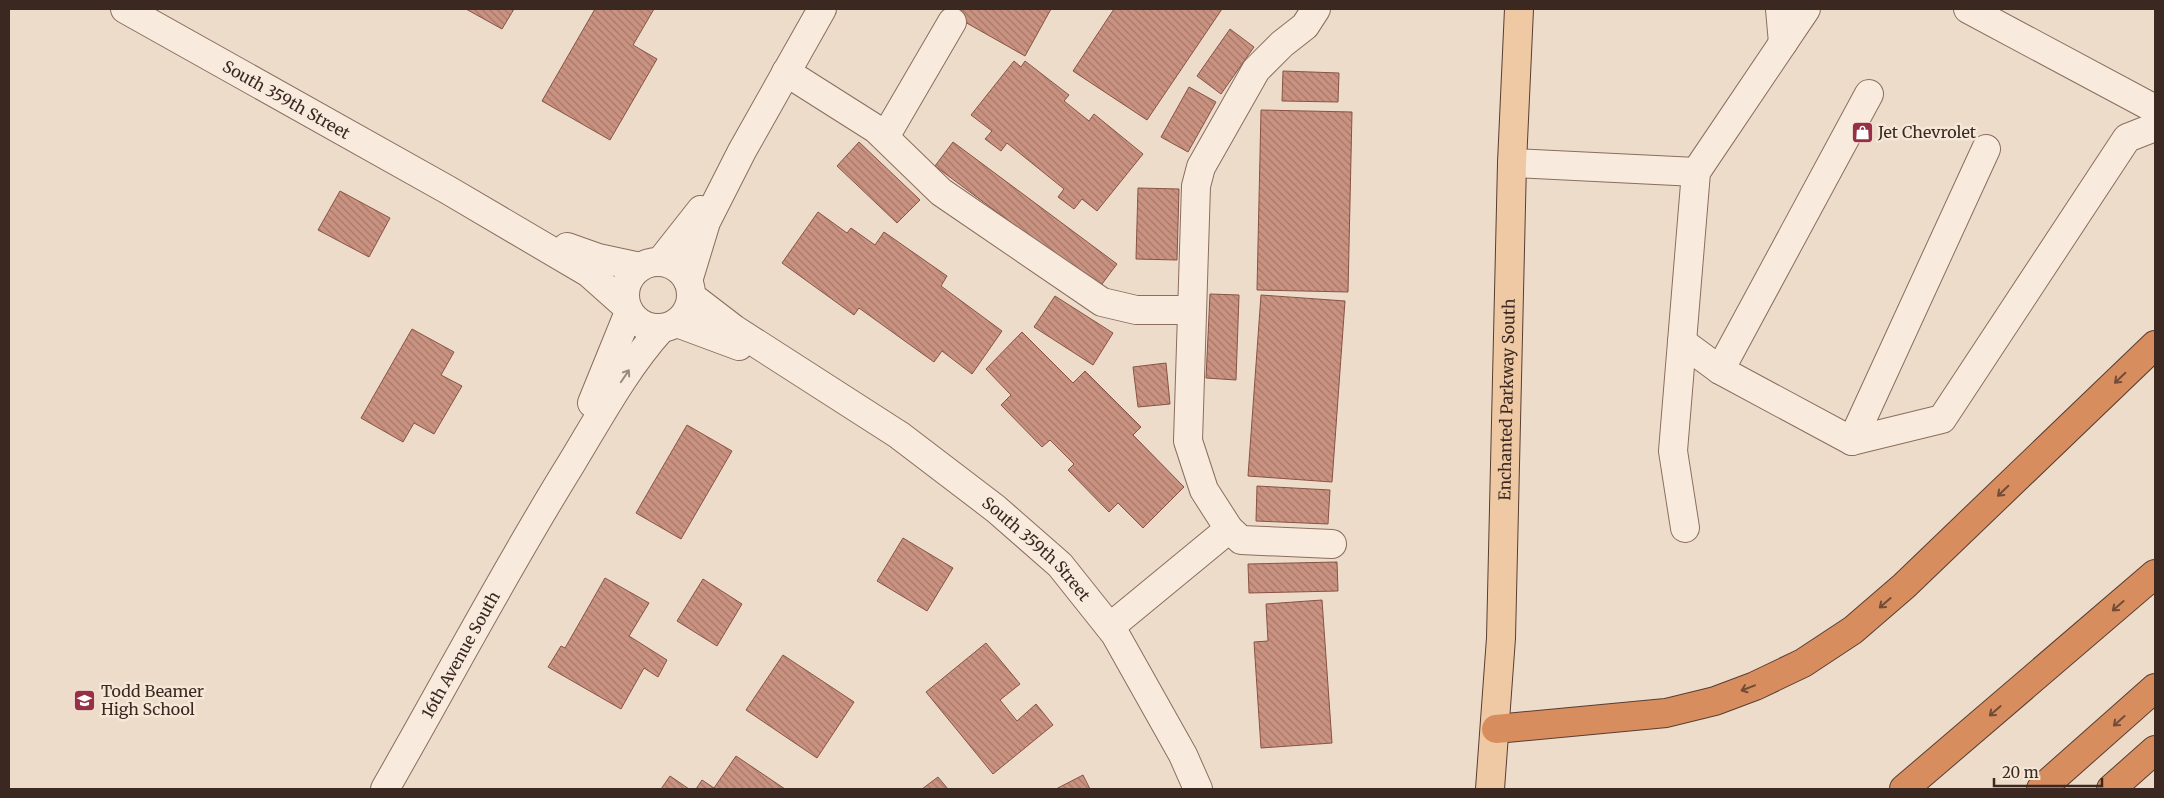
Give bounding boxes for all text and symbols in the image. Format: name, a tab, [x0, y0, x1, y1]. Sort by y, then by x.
street label: South 359th Street	[219, 56, 354, 143]
shop icon: Jet Chevrolet	[1850, 120, 1874, 144]
place label: Jet Chevrolet	[1877, 122, 1977, 142]
street label: Enchanted Parkway South	[1494, 298, 1519, 501]
one-way arrow	[620, 369, 630, 383]
one-way arrow	[2114, 372, 2126, 385]
one-way arrow	[1997, 485, 2009, 497]
street label: South 359th Street	[978, 492, 1095, 605]
street label: 16th Avenue South	[417, 587, 504, 722]
one-way arrow	[1878, 597, 1891, 608]
one-way arrow	[2112, 600, 2125, 611]
place label: Todd Beamer High School	[101, 681, 204, 719]
one-way arrow	[1741, 684, 1756, 693]
school or university icon: Todd Beamer High School	[73, 688, 97, 712]
one-way arrow	[1989, 706, 2002, 717]
one-way arrow	[2112, 715, 2125, 726]
scale bar	[1994, 756, 2102, 788]
text: 20 m	[2002, 763, 2039, 782]

